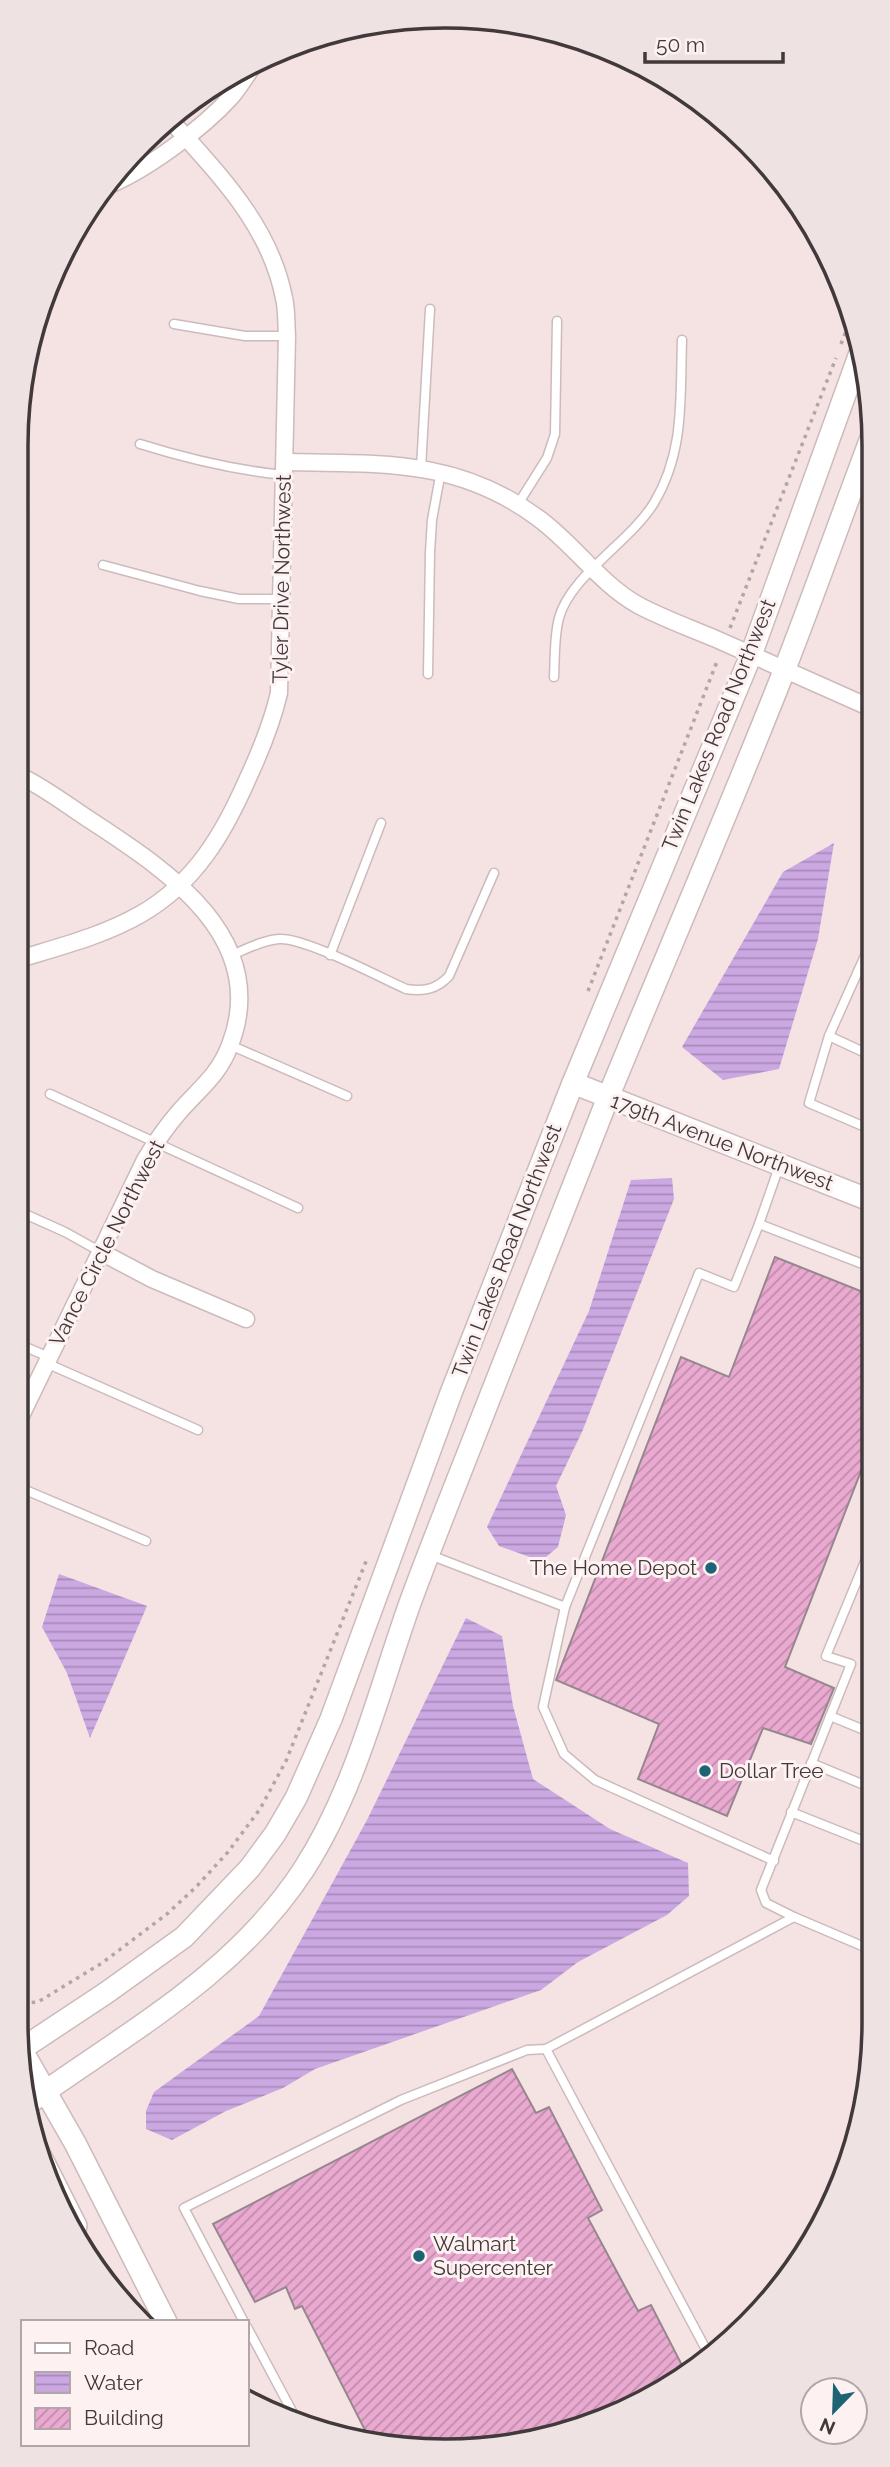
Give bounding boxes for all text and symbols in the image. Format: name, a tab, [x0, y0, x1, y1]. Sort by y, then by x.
scale bar	[645, 21, 783, 65]
text: 50 m	[656, 32, 705, 57]
street label: Tyler Drive Northwest	[267, 474, 296, 684]
street label: Twin Lakes Road Northwest	[657, 595, 781, 854]
street label: 179th Avenue Northwest	[607, 1087, 837, 1196]
street label: Twin Lakes Road Northwest	[447, 1121, 566, 1381]
street label: Vance Circle Northwest	[44, 1136, 169, 1350]
place label: The Home Depot	[530, 1555, 697, 1580]
marker: The Home Depot	[703, 1560, 719, 1576]
place label: Dollar Tree	[719, 1758, 824, 1783]
marker: Dollar Tree	[697, 1763, 713, 1779]
place label: Walmart Supercenter	[433, 2231, 554, 2280]
marker: Walmart Supercenter	[411, 2248, 427, 2264]
legend	[21, 2320, 248, 2446]
text: Road	[84, 2335, 134, 2360]
text: Water	[84, 2370, 143, 2395]
north arrow	[799, 2376, 869, 2446]
text: Building	[84, 2405, 164, 2430]
text: N	[816, 2414, 838, 2440]

